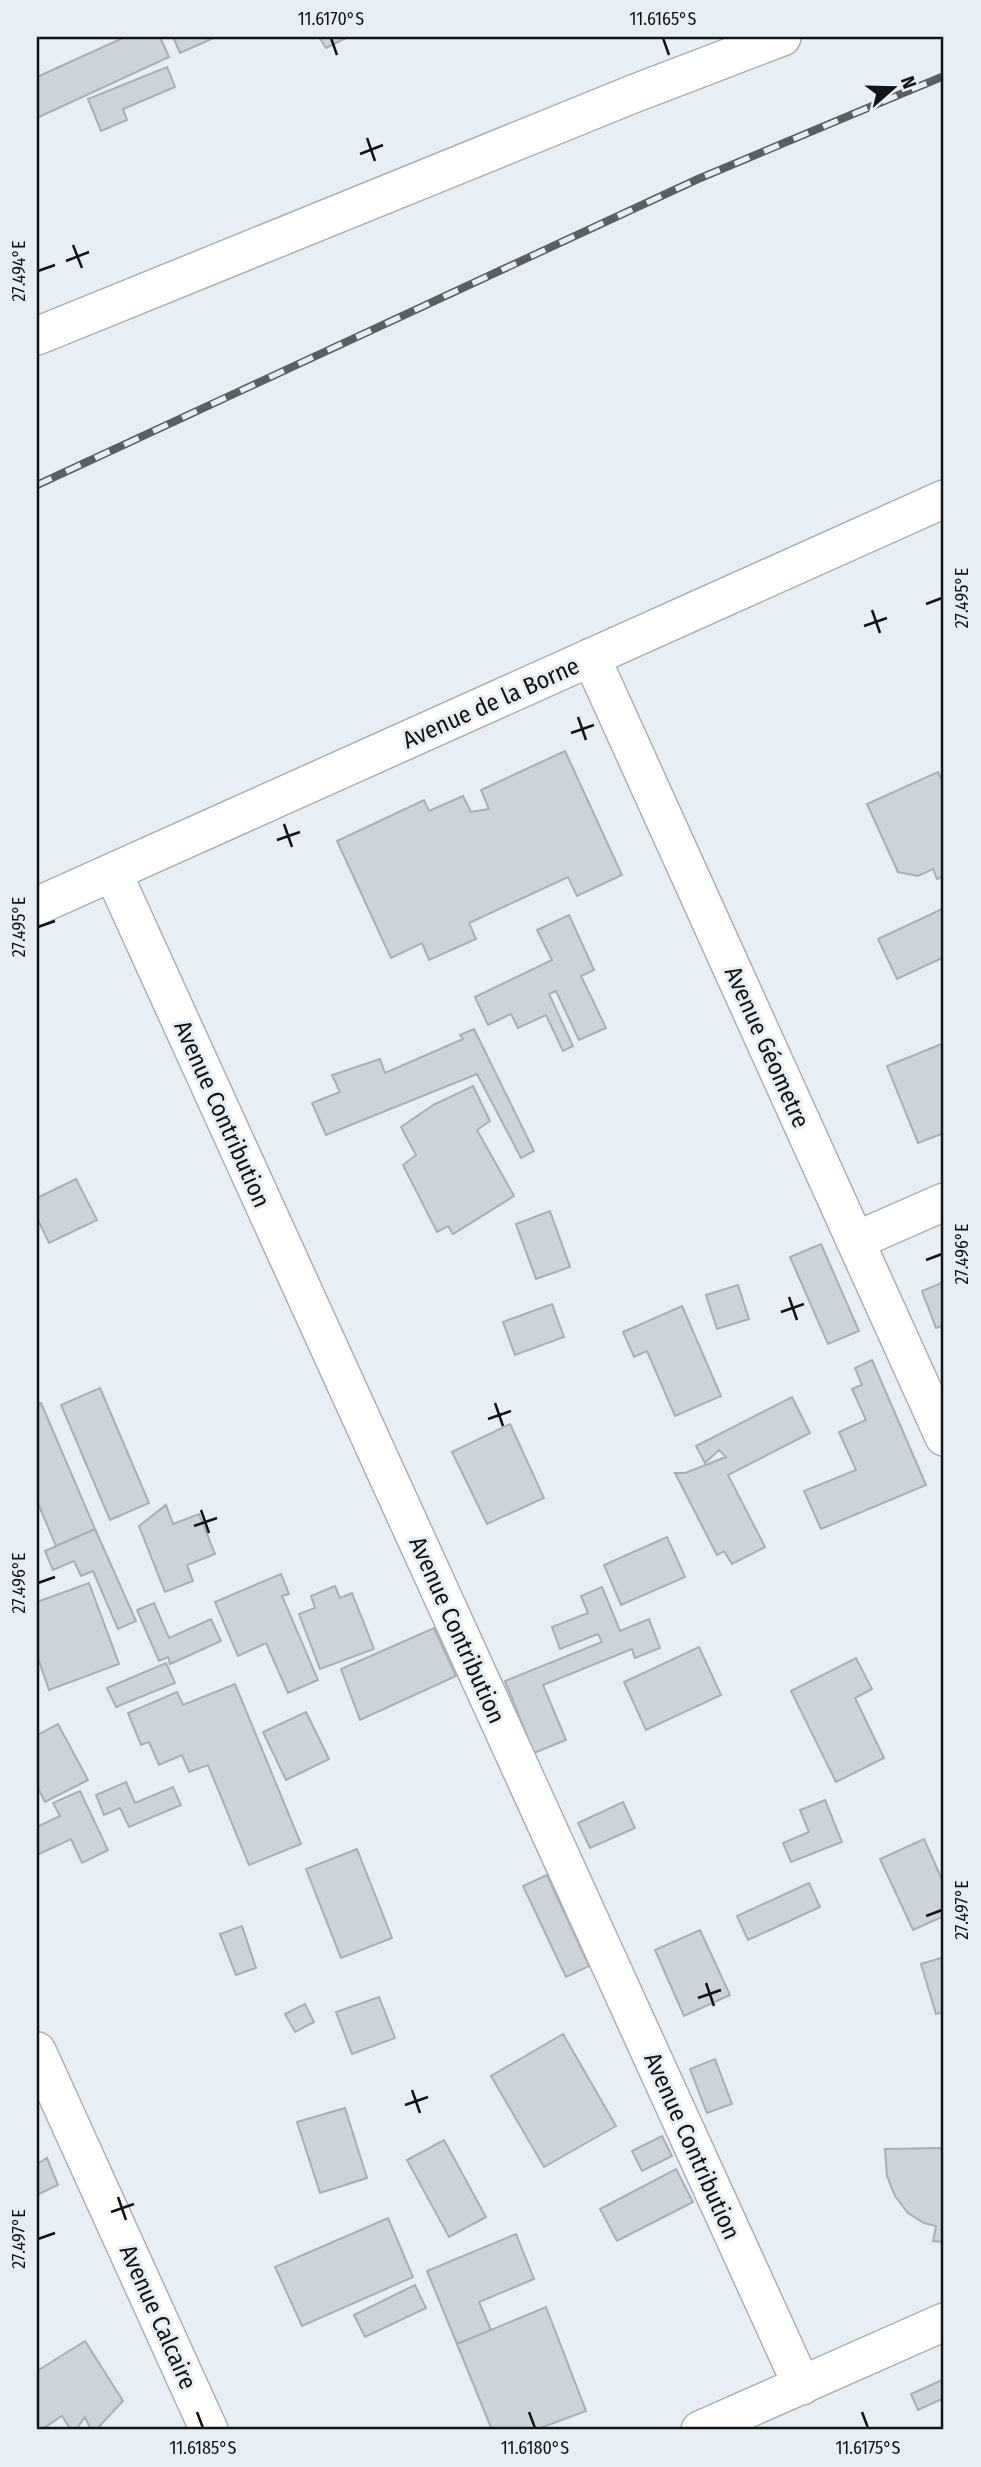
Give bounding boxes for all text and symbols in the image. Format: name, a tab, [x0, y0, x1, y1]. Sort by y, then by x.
text: 11.6170°S	[298, 8, 364, 30]
text: 11.6165°S	[630, 8, 696, 30]
north arrow	[858, 52, 928, 122]
text: N	[896, 73, 921, 92]
text: 27.494°E	[8, 241, 30, 301]
text: 27.495°E	[951, 568, 973, 628]
street label: Avenue de la Borne	[398, 651, 584, 755]
text: 27.495°E	[8, 897, 30, 957]
street label: Avenue Géometre	[719, 962, 815, 1132]
street label: Avenue Contribution	[168, 1016, 276, 1212]
text: 27.496°E	[951, 1223, 973, 1285]
street label: Avenue Contribution	[403, 1532, 511, 1728]
text: 27.496°E	[8, 1552, 30, 1614]
text: 27.497°E	[951, 1880, 973, 1940]
street label: Avenue Contribution	[638, 2048, 746, 2244]
text: 27.497°E	[8, 2209, 30, 2269]
street label: Avenue Calcaire	[114, 2241, 202, 2393]
text: 11.6185°S	[169, 2437, 237, 2459]
text: 11.6180°S	[501, 2437, 569, 2459]
text: 11.6175°S	[835, 2437, 901, 2459]

